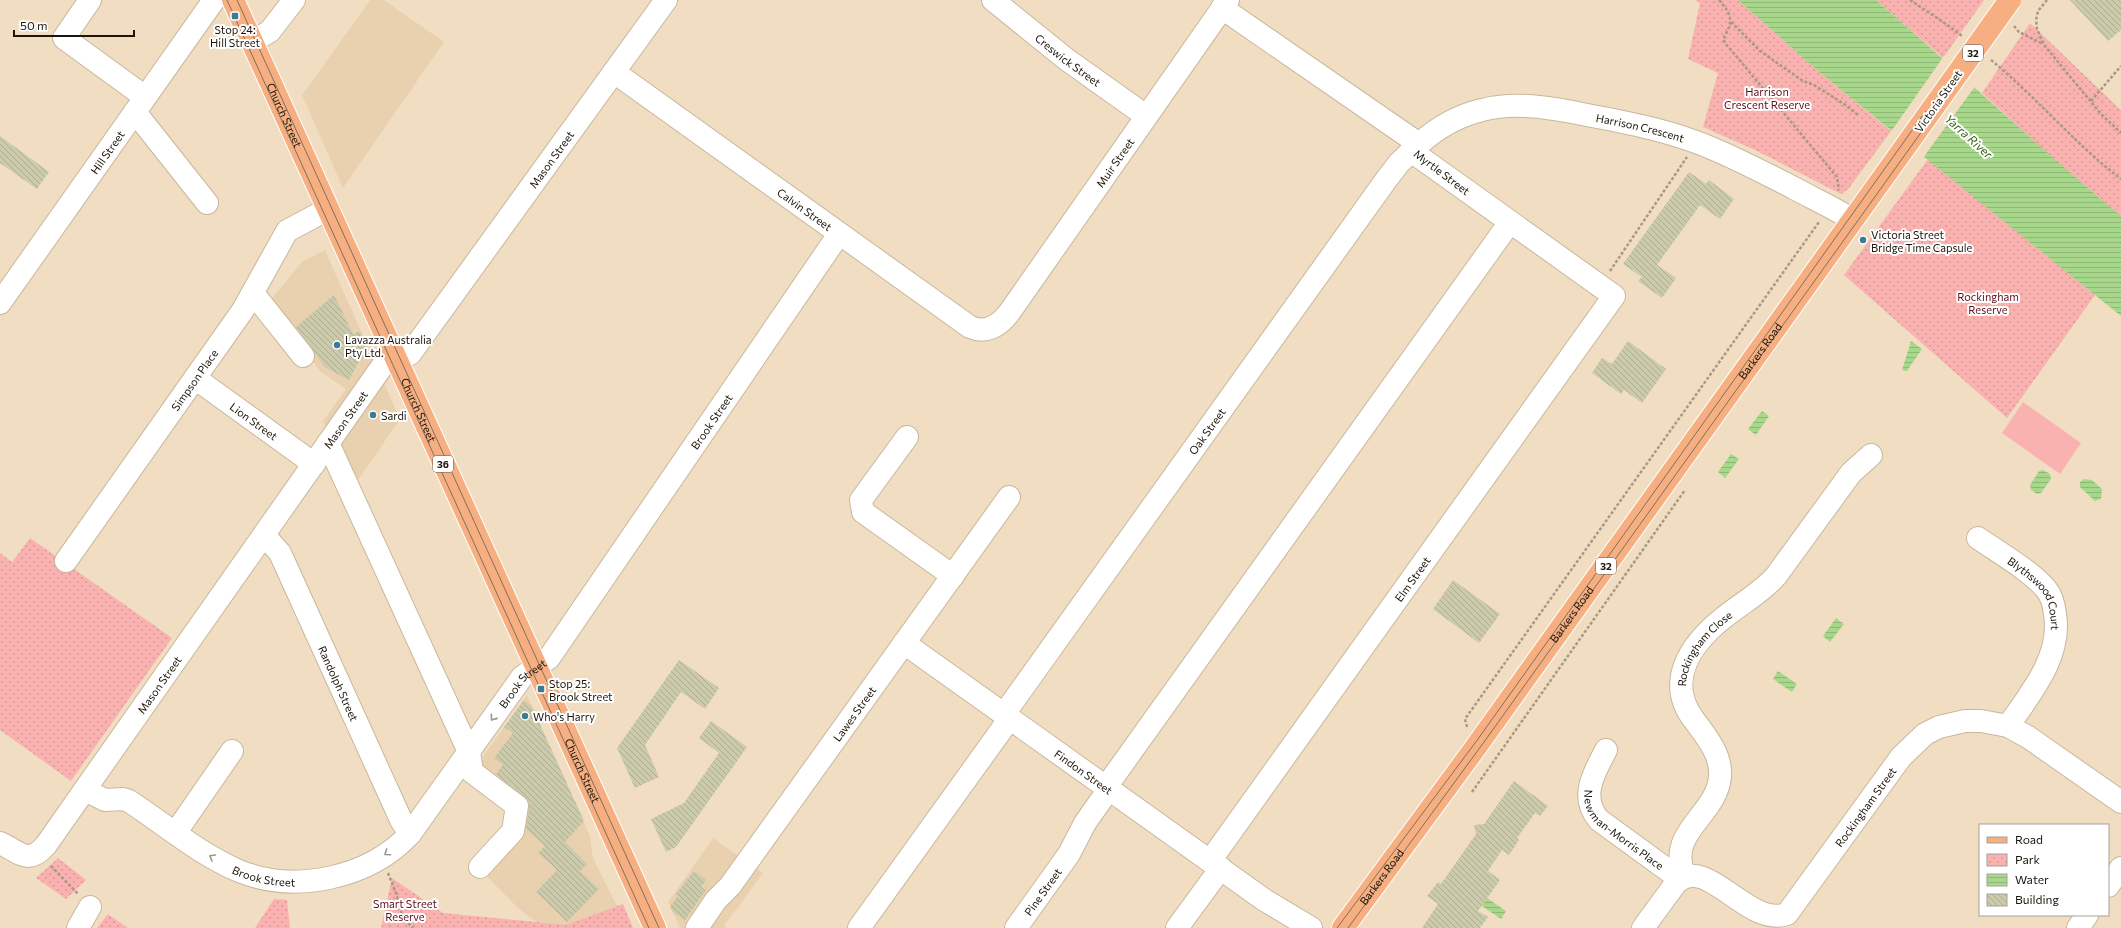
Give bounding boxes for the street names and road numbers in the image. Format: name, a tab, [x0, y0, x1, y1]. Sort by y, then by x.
street label: Creswick Street	[1033, 31, 1104, 89]
road number: 32	[1963, 45, 1983, 61]
street label: Victoria Street	[1912, 67, 1965, 135]
street label: Church Street	[265, 80, 306, 149]
street label: Harrison Crescent	[1595, 110, 1687, 144]
street label: Hill Street	[87, 127, 127, 176]
street label: Mason Street	[526, 128, 576, 190]
street label: Muir Street	[1093, 135, 1136, 189]
street label: Myrtle Street	[1412, 147, 1473, 198]
street label: Calvin Street	[775, 185, 835, 233]
street label: Barkers Road	[1735, 320, 1784, 381]
street label: Simpson Place	[168, 346, 220, 413]
street label: Church Street	[399, 375, 440, 444]
street label: Mason Street	[320, 388, 370, 451]
street label: Brook Street	[688, 391, 735, 451]
street label: Lion Street	[228, 399, 281, 443]
street label: Oak Street	[1185, 405, 1228, 457]
road number: 36	[433, 456, 453, 472]
street label: Elm Street	[1391, 553, 1433, 604]
street label: Blythswood Court	[2006, 553, 2063, 631]
road number: 32	[1596, 558, 1616, 574]
street label: Barkers Road	[1547, 583, 1595, 645]
street label: Rockingham Close	[1675, 607, 1734, 687]
street label: Randolph Street	[316, 643, 362, 723]
street label: Mason Street	[134, 653, 184, 716]
street label: Brook Street	[496, 656, 549, 710]
street label: Lawes Street	[830, 683, 878, 743]
street label: Church Street	[563, 736, 604, 805]
street label: Findon Street	[1052, 746, 1116, 797]
street label: Rockingham Street	[1832, 764, 1898, 849]
street label: Newman-Morris Place	[1583, 789, 1667, 872]
street label: Barkers Road	[1356, 846, 1406, 907]
street label: Brook Street	[231, 863, 296, 888]
street label: Pine Street	[1021, 865, 1064, 918]

